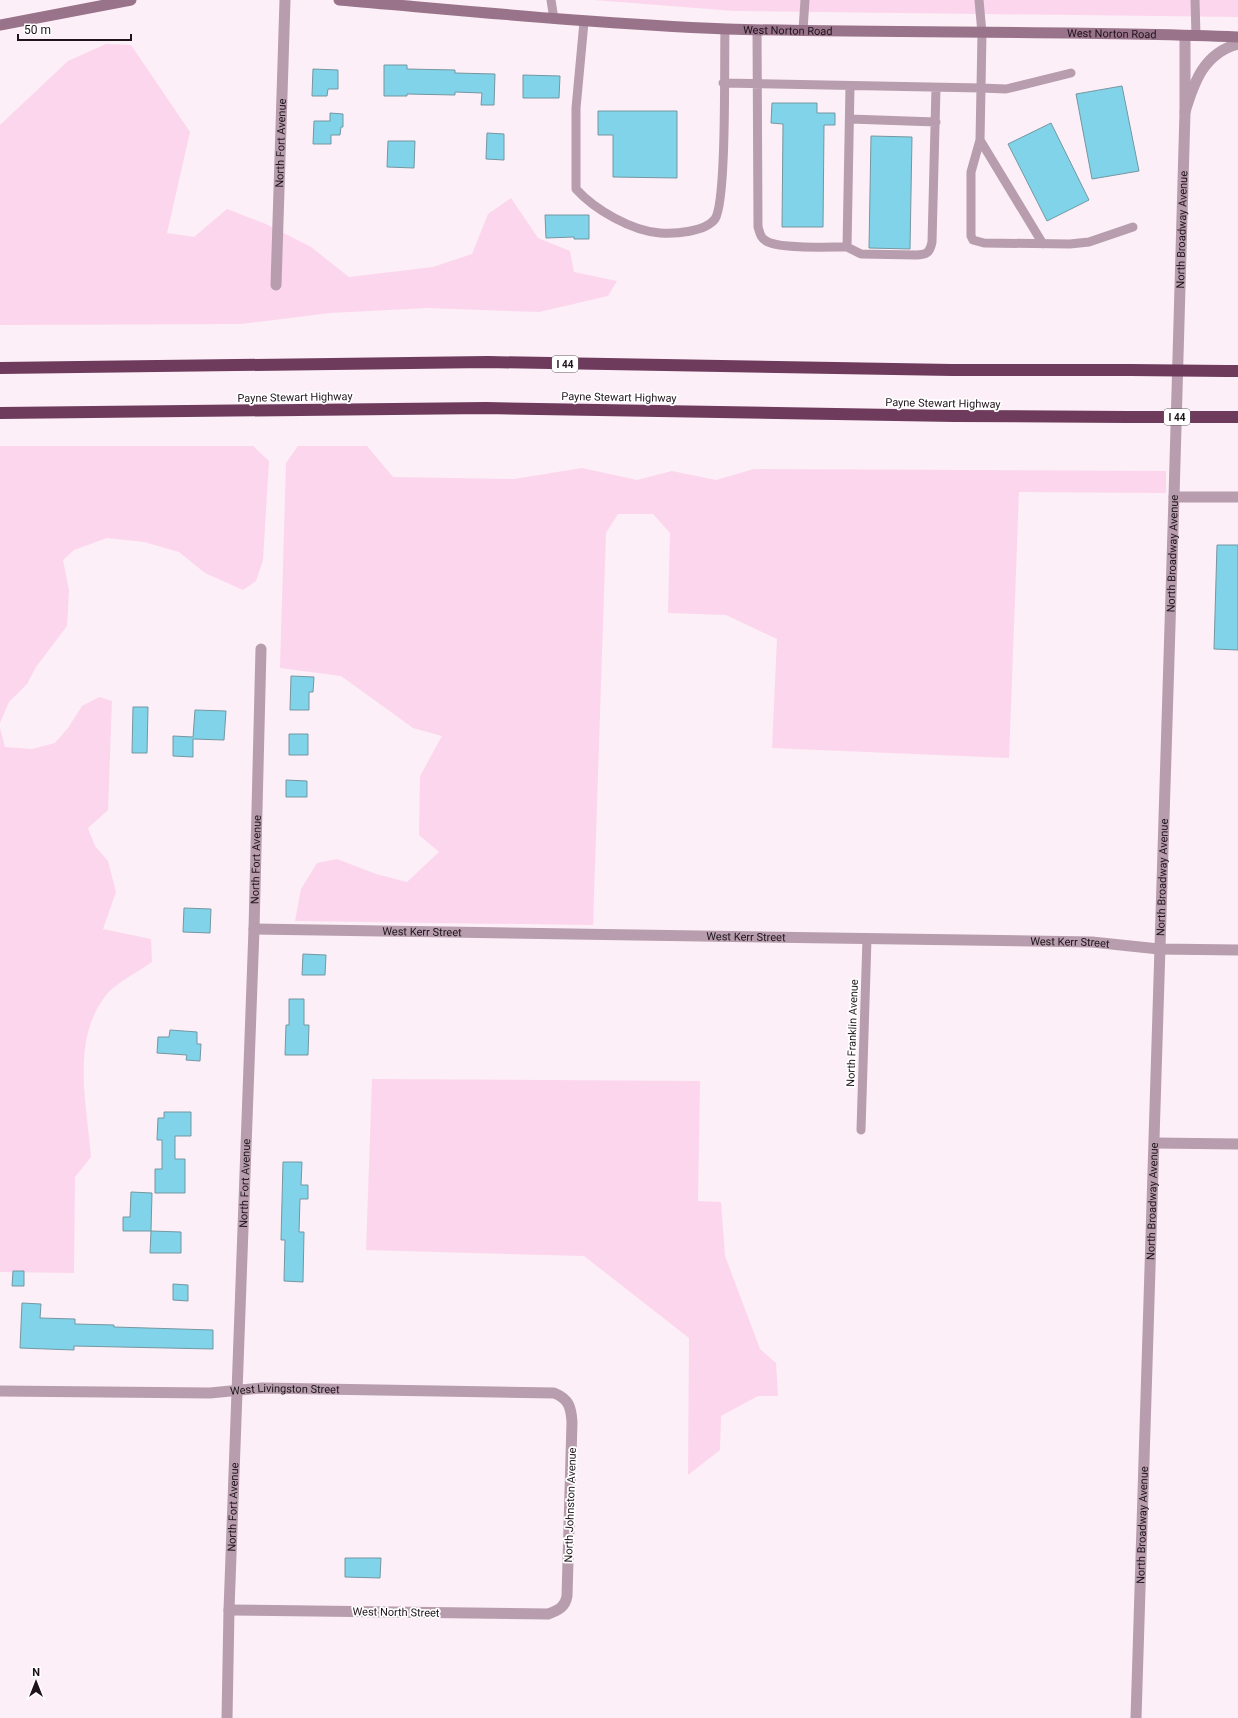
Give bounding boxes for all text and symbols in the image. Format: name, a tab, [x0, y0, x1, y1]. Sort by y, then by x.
scale bar	[18, 16, 131, 42]
text: 50 m	[24, 23, 51, 37]
street label: West Norton Road	[743, 23, 833, 38]
street label: West Norton Road	[1067, 27, 1157, 41]
street label: North Fort Avenue	[273, 98, 289, 188]
street label: North Broadway Avenue	[1174, 171, 1190, 289]
road number: I 44	[552, 356, 578, 372]
street label: Payne Stewart Highway	[237, 390, 354, 405]
street label: Payne Stewart Highway	[561, 390, 678, 405]
street label: Payne Stewart Highway	[885, 396, 1002, 411]
road number: I 44	[1164, 409, 1190, 425]
street label: North Broadway Avenue	[1164, 494, 1181, 613]
street label: North Fort Avenue	[249, 815, 264, 904]
street label: North Broadway Avenue	[1154, 818, 1171, 936]
street label: West Kerr Street	[382, 925, 462, 939]
street label: West Kerr Street	[706, 930, 786, 944]
street label: West Kerr Street	[1030, 935, 1110, 951]
street label: North Franklin Avenue	[844, 979, 861, 1087]
street label: North Fort Avenue	[237, 1138, 253, 1228]
street label: North Broadway Avenue	[1144, 1142, 1161, 1260]
street label: West Livingston Street	[229, 1382, 340, 1398]
street label: North Johnston Avenue	[562, 1447, 579, 1563]
street label: North Fort Avenue	[225, 1462, 241, 1552]
street label: North Broadway Avenue	[1134, 1466, 1151, 1584]
street label: West North Street	[352, 1605, 440, 1620]
north arrow	[16, 1662, 56, 1702]
text: N	[32, 1666, 40, 1679]

